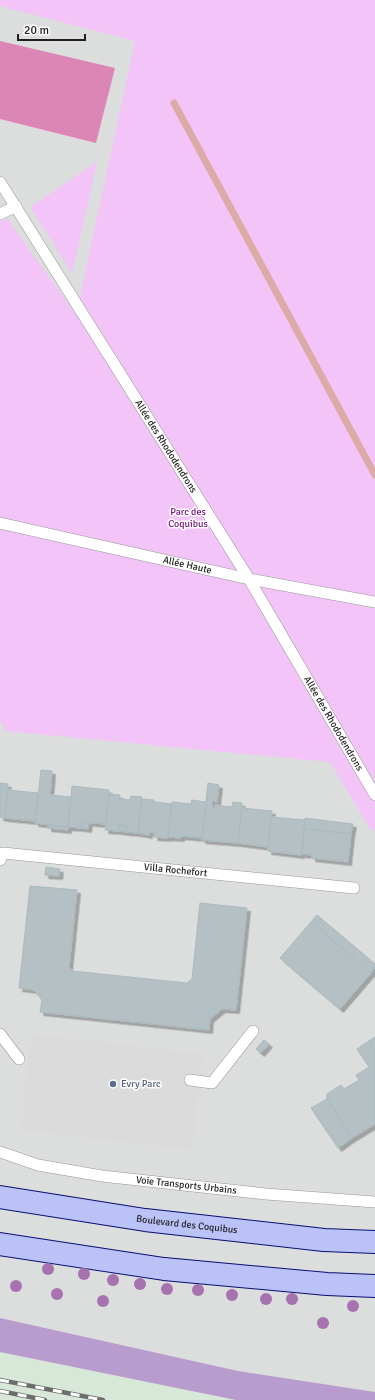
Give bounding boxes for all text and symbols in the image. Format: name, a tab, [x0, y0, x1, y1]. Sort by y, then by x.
scale bar	[18, 16, 85, 42]
text: 20 m	[24, 23, 49, 38]
street label: Allée des Rhododendrons	[132, 397, 200, 496]
park label: Parc des Coquibus	[168, 506, 208, 530]
street label: Allée Haute	[162, 554, 213, 576]
street label: Allée des Rhododendrons	[301, 674, 366, 774]
street label: Villa Rochefort	[143, 861, 208, 879]
place label: Evry Parc	[121, 1078, 161, 1090]
marker: Evry Parc	[108, 1079, 118, 1089]
street label: Voie Transports Urbains	[135, 1174, 238, 1197]
street label: Boulevard des Coquibus	[135, 1213, 239, 1236]

